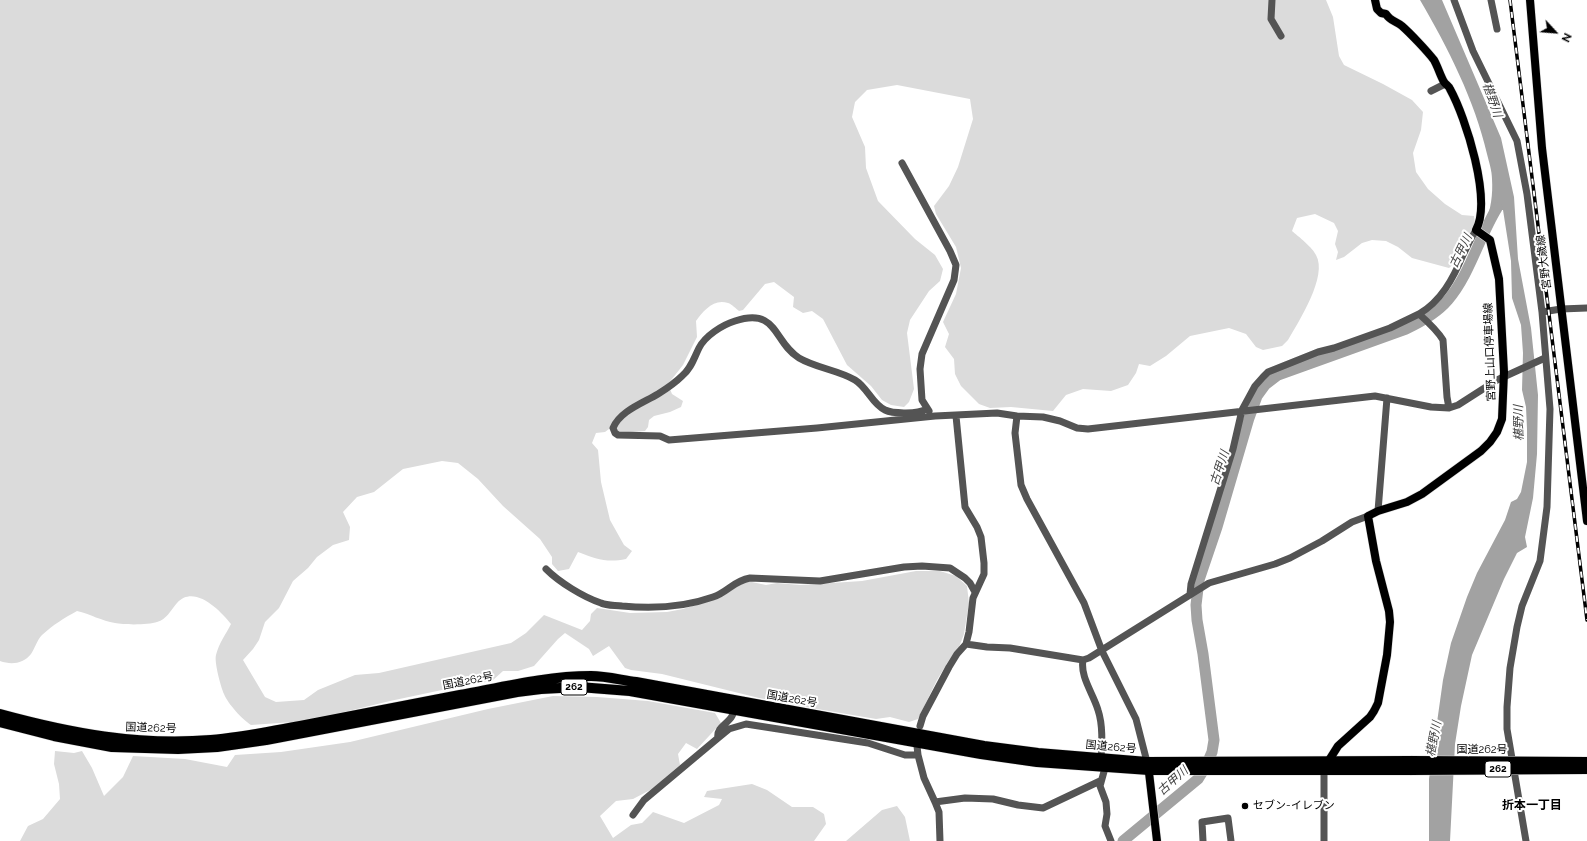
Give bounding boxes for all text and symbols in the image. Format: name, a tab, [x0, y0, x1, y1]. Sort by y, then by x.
north arrow	[1535, 12, 1575, 52]
text: N	[1559, 31, 1574, 44]
water label: 椹野川	[1479, 81, 1505, 119]
water label: 古甲川	[1447, 232, 1475, 270]
street label: 宮野大歳線	[1534, 234, 1554, 290]
street label: 宮野上山口停車場線	[1482, 302, 1498, 402]
water label: 椹野川	[1511, 405, 1527, 441]
water label: 古甲川	[1208, 449, 1232, 487]
street label: 国道262号	[442, 670, 494, 692]
road number: 262	[561, 679, 587, 695]
street label: 国道262号	[766, 688, 818, 710]
water label: 椹野川	[1423, 720, 1445, 758]
street label: 国道262号	[125, 721, 177, 735]
street label: 国道262号	[1085, 738, 1137, 756]
street label: 国道262号	[1456, 743, 1508, 757]
road number: 262	[1485, 761, 1511, 777]
water label: 古甲川	[1155, 764, 1191, 798]
district label: 折本一丁目	[1502, 798, 1562, 812]
place label: セブン-イレブン	[1253, 799, 1335, 813]
marker: セブン-イレブン	[1240, 801, 1250, 811]

